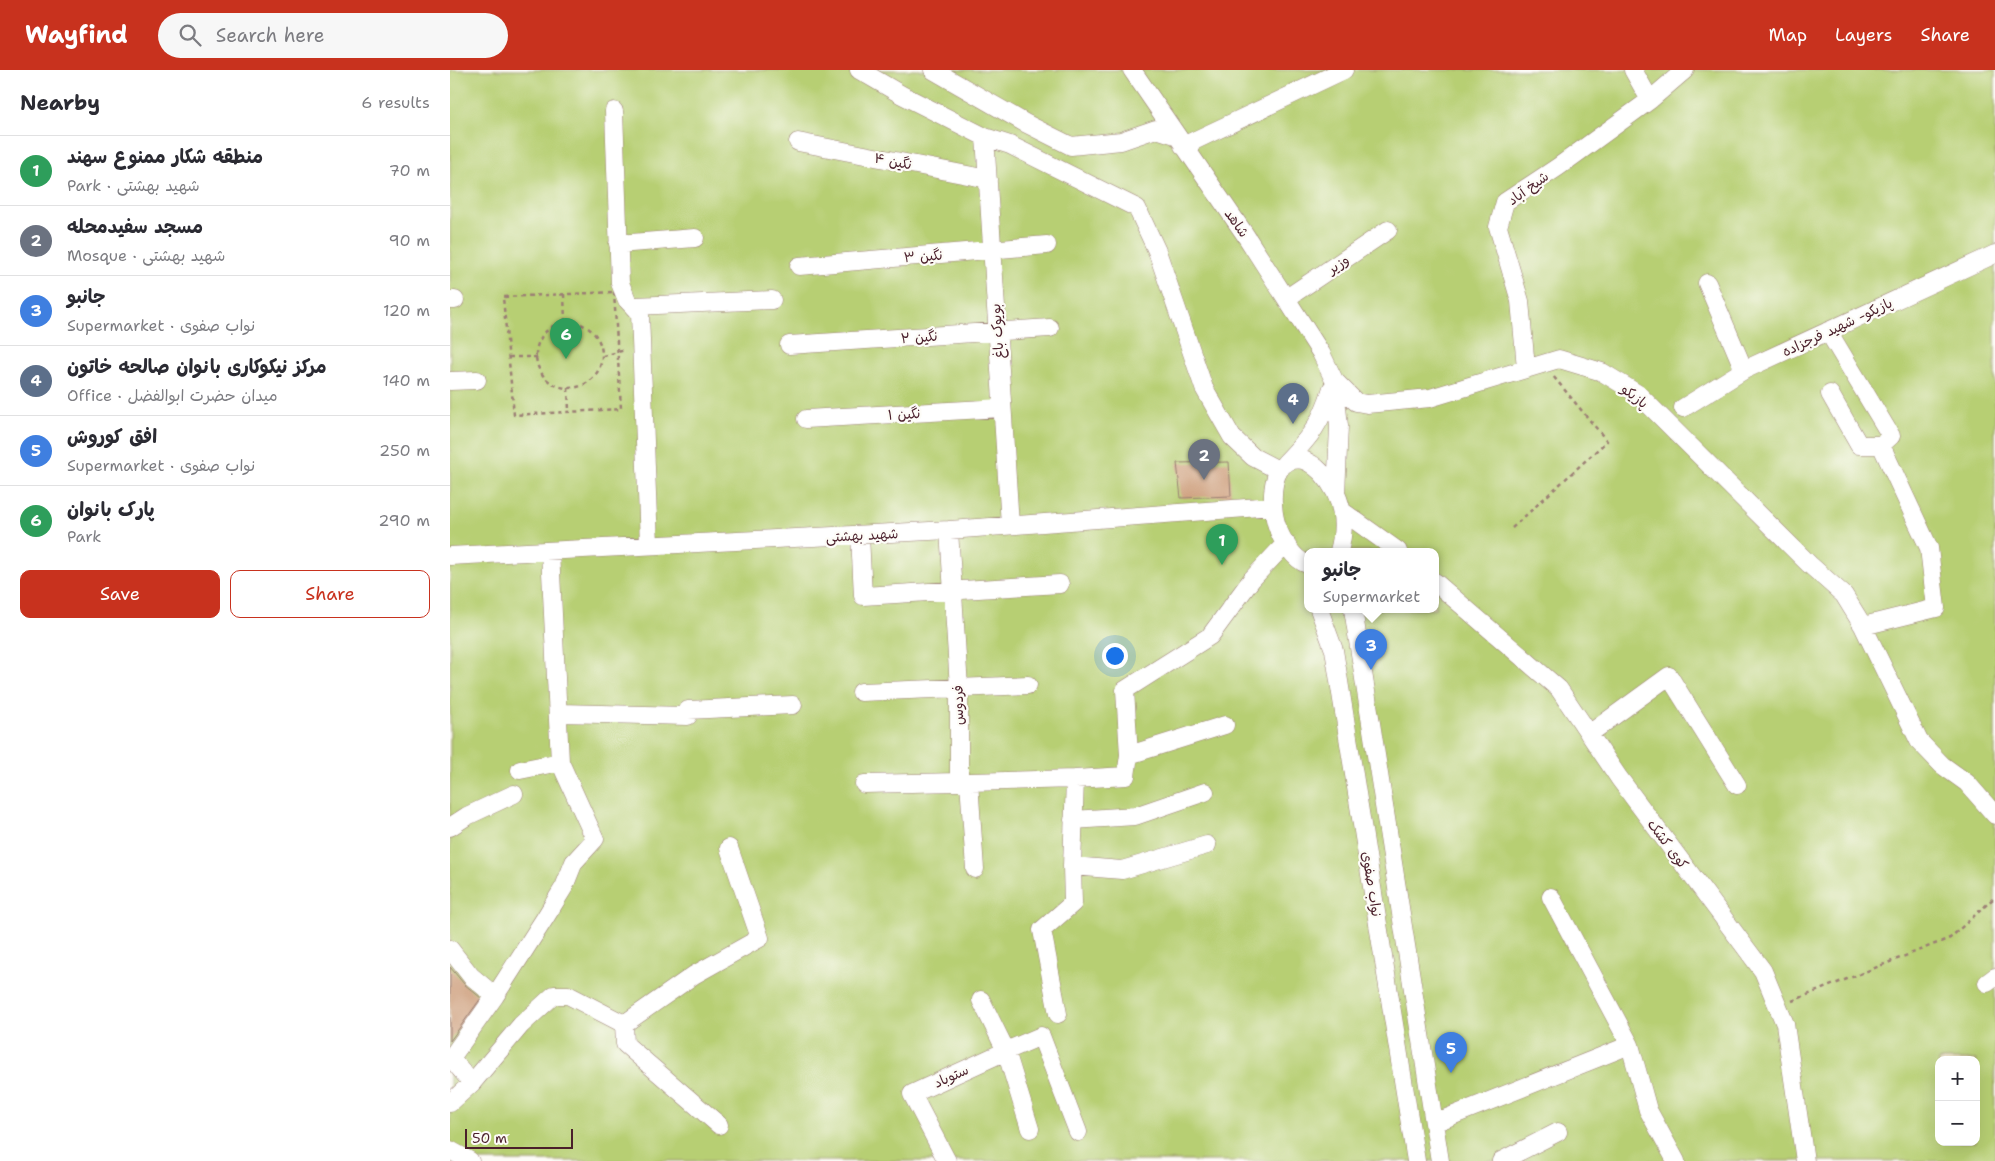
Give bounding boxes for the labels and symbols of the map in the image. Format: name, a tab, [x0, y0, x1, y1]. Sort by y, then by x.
street label: نگین ۴	[873, 149, 913, 173]
street label: شیخ آباد	[1504, 167, 1553, 210]
street label: شاهد	[1221, 205, 1253, 241]
street label: نگین ۳	[903, 246, 943, 266]
street label: وزیر	[1323, 250, 1352, 278]
street label: پازیکو- شهید فرجزاده	[1779, 294, 1895, 361]
street label: بویوک باغ	[986, 303, 1009, 359]
pin: 6	[550, 318, 582, 359]
street label: نگین ۲	[900, 327, 938, 347]
street label: پازیکو	[1616, 379, 1652, 413]
pin: 4	[1277, 383, 1309, 424]
street label: نگین ۱	[887, 404, 921, 424]
pin: 2	[1188, 439, 1220, 480]
street label: شهید بهشتی	[825, 524, 899, 546]
pin: 1	[1206, 524, 1238, 565]
pin: 3	[1355, 629, 1387, 670]
your location	[1102, 643, 1128, 669]
street label: فردوس	[949, 685, 967, 725]
street label: کوی کشک	[1643, 816, 1693, 872]
street label: نواب صفوی	[1358, 850, 1386, 918]
pin: 5	[1435, 1032, 1467, 1073]
street label: ستوباد	[931, 1060, 971, 1092]
scale bar	[465, 1126, 572, 1149]

